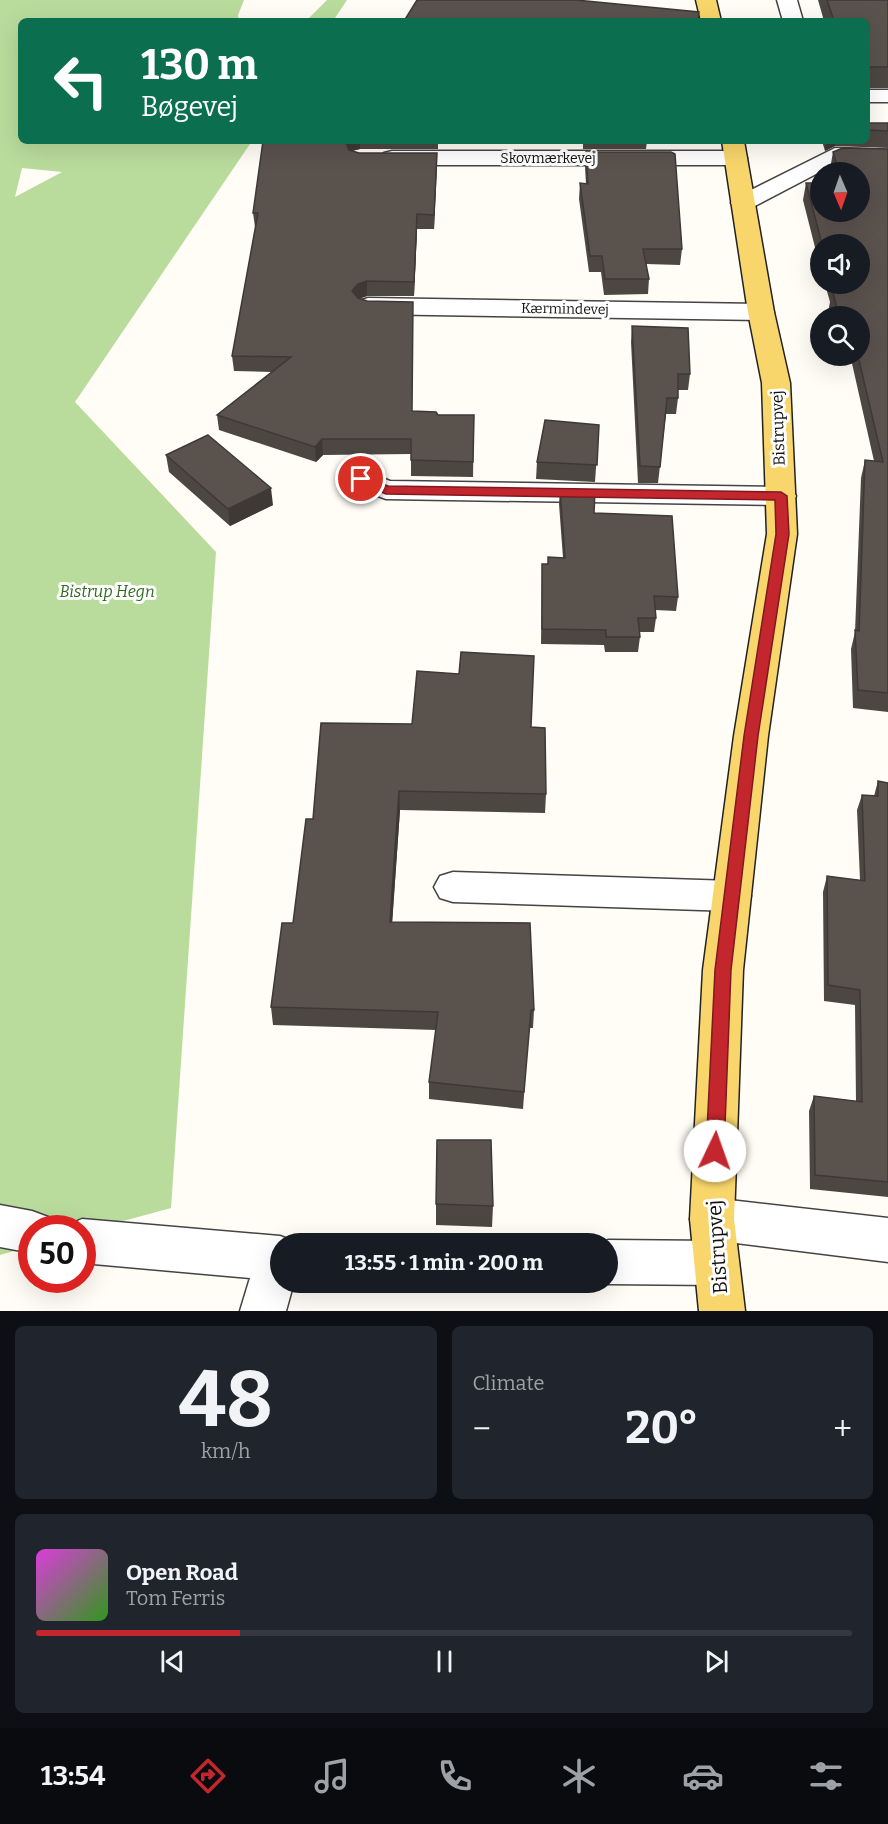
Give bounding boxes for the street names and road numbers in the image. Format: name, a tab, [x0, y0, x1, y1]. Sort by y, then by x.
street label: Skovmærkevej	[500, 150, 596, 167]
street label: Kærmindevej	[521, 300, 609, 318]
street label: Bistrupvej	[767, 390, 789, 466]
street label: Bistrupvej	[702, 1199, 733, 1295]

